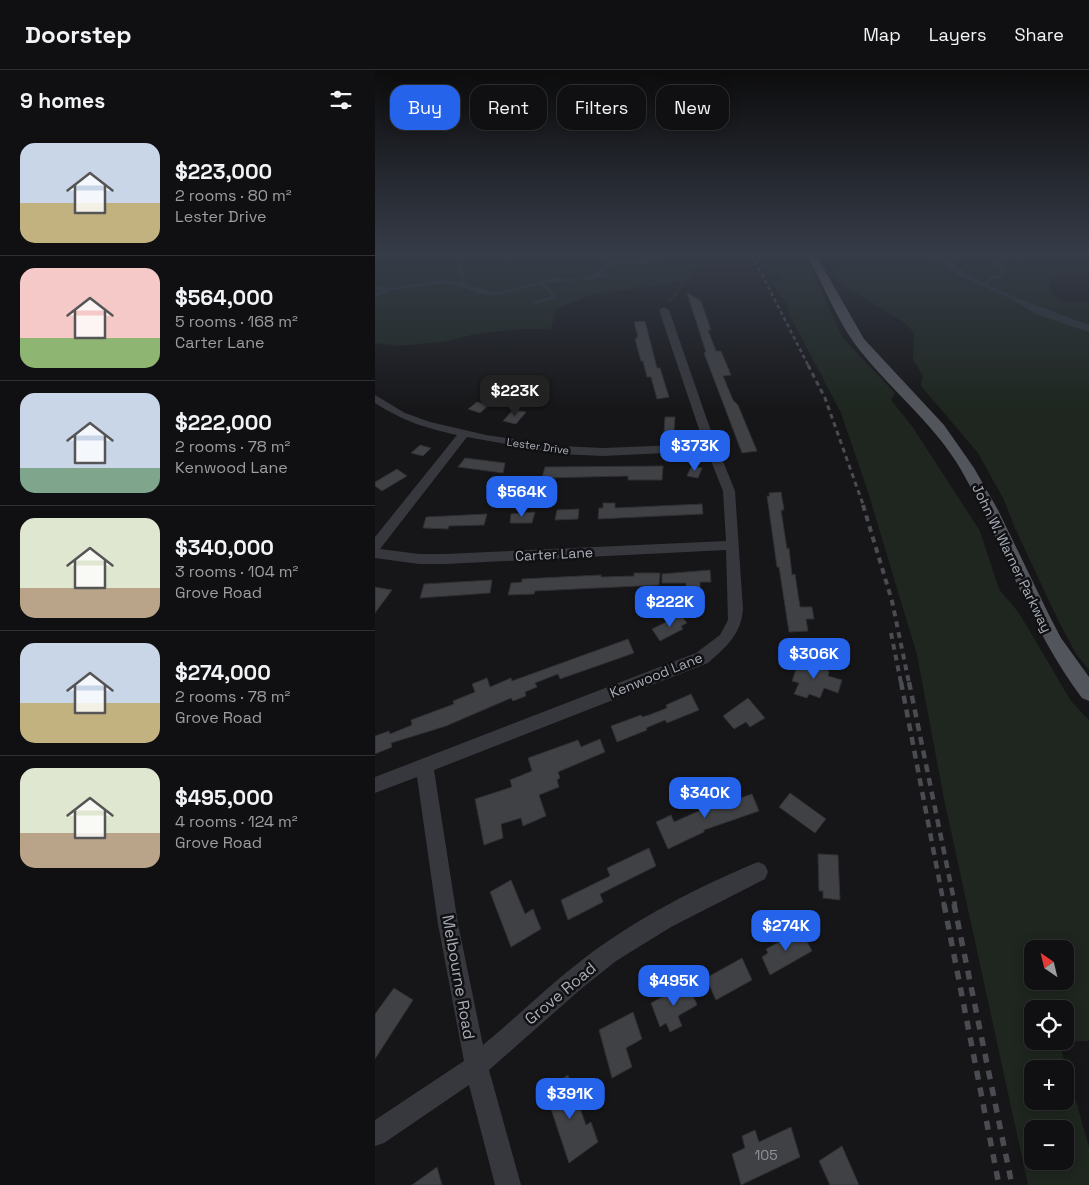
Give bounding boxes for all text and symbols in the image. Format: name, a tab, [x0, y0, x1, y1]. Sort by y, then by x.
text: Doorstep	[25, 19, 132, 50]
text: Map	[863, 23, 901, 46]
text: Layers	[929, 23, 986, 46]
text: Share	[1014, 23, 1064, 46]
chip: Buy	[390, 85, 460, 130]
chip: Rent	[470, 85, 547, 130]
chip: Filters	[557, 85, 646, 130]
chip: New	[656, 85, 729, 130]
icon: filters	[327, 86, 355, 114]
text: 9 homes	[20, 87, 105, 114]
text: $223,000	[175, 158, 272, 185]
icon: home	[60, 163, 120, 223]
text: 2 rooms · 80 m²	[175, 185, 292, 206]
text: Lester Drive	[175, 206, 266, 227]
text: $564,000	[175, 284, 273, 311]
icon: home	[60, 288, 120, 348]
text: 5 rooms · 168 m²	[175, 311, 298, 332]
text: Carter Lane	[175, 332, 264, 353]
pin: $223K	[480, 374, 550, 417]
text: $223K	[491, 380, 539, 401]
text: $222,000	[175, 409, 272, 436]
icon: home	[60, 413, 120, 473]
pin: $373K	[660, 430, 730, 472]
street label: Lester Drive	[506, 435, 570, 457]
text: $373K	[671, 435, 719, 456]
text: 2 rooms · 78 m²	[175, 436, 290, 457]
text: Kenwood Lane	[175, 457, 288, 478]
pin: $564K	[487, 476, 557, 518]
text: $564K	[497, 481, 547, 502]
street label: John W. Warner Parkway	[968, 481, 1056, 635]
text: $340,000	[175, 534, 274, 561]
icon: home	[60, 538, 120, 598]
street label: Carter Lane	[514, 543, 594, 565]
text: 3 rooms · 104 m²	[175, 561, 298, 582]
text: Grove Road	[175, 582, 262, 603]
pin: $222K	[635, 586, 705, 628]
text: $222K	[646, 591, 694, 612]
pin: $306K	[779, 638, 849, 680]
text: $306K	[789, 643, 839, 664]
street label: Kenwood Lane	[607, 648, 705, 702]
text: $274,000	[175, 659, 271, 686]
icon: home	[60, 663, 120, 723]
text: 2 rooms · 78 m²	[175, 686, 290, 707]
text: Grove Road	[175, 707, 262, 728]
pin: $340K	[670, 776, 740, 819]
text: $340K	[680, 782, 730, 803]
text: $495,000	[175, 784, 273, 811]
icon: home	[60, 788, 120, 848]
text: 4 rooms · 124 m²	[175, 811, 298, 832]
text: Grove Road	[175, 832, 262, 853]
pin: $274K	[751, 910, 821, 952]
street label: Melbourne Road	[437, 913, 480, 1041]
text: $274K	[762, 915, 810, 936]
north arrow	[1024, 940, 1074, 990]
map controls	[1024, 940, 1074, 1170]
street label: Grove Road	[520, 957, 600, 1029]
pin: $495K	[639, 964, 709, 1007]
text: $495K	[649, 970, 699, 991]
button: locate	[1024, 1000, 1074, 1050]
button: +	[1024, 1060, 1074, 1110]
pin: $391K	[535, 1078, 605, 1120]
text: $391K	[547, 1083, 593, 1104]
button: −	[1024, 1120, 1074, 1170]
house number: 105	[754, 1146, 778, 1164]

